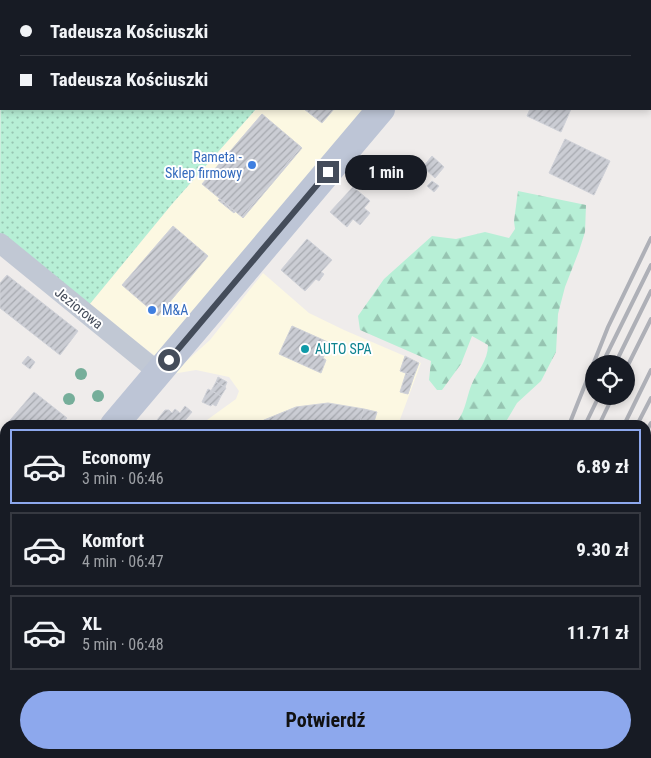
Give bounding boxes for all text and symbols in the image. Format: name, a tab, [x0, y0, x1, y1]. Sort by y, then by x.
text: Tadeusza Kościuszki	[50, 20, 208, 43]
text: Tadeusza Kościuszki	[50, 68, 208, 91]
place label: Rameta - Sklep firmowy	[165, 149, 243, 181]
callout: 1 min	[346, 154, 428, 190]
marker: Rameta - Sklep firmowy	[246, 159, 258, 171]
route end	[317, 161, 339, 183]
text: 1 min	[368, 163, 404, 182]
street label: Jeziorowa	[52, 284, 106, 332]
place label: M&A	[162, 302, 188, 318]
marker: M&A	[146, 304, 158, 316]
place label: AUTO SPA	[315, 341, 372, 357]
marker: AUTO SPA	[299, 343, 311, 355]
route start	[158, 349, 180, 371]
map controls	[585, 355, 635, 405]
button: locate	[585, 355, 635, 405]
icon: car	[22, 444, 67, 489]
text: Economy	[82, 446, 151, 469]
text: 6.89 zł	[576, 455, 629, 478]
text: 3 min · 06:46	[82, 469, 164, 488]
icon: car	[22, 527, 67, 572]
text: Komfort	[82, 529, 144, 552]
text: 9.30 zł	[576, 538, 629, 561]
text: 4 min · 06:47	[82, 552, 164, 571]
icon: car	[22, 610, 67, 655]
text: XL	[82, 612, 102, 635]
text: 11.71 zł	[567, 621, 629, 644]
text: 5 min · 06:48	[82, 635, 164, 654]
button: Potwierdź	[20, 691, 631, 749]

